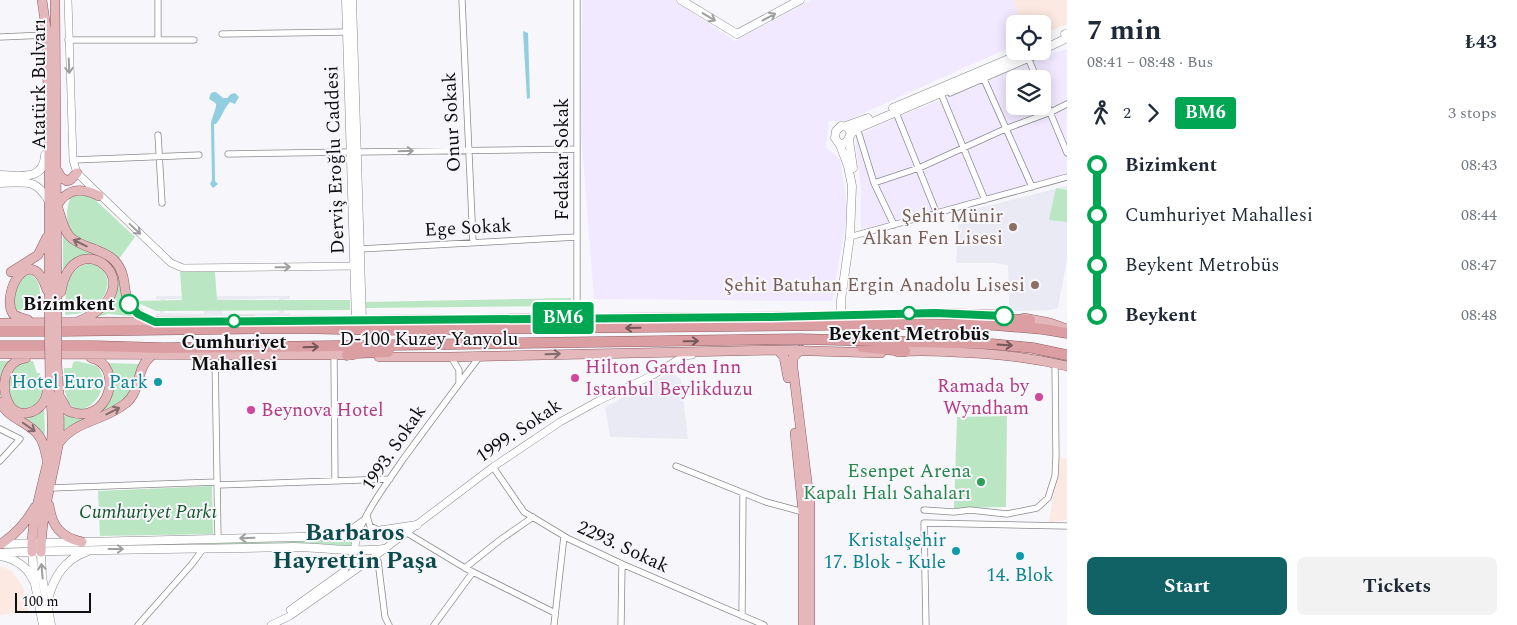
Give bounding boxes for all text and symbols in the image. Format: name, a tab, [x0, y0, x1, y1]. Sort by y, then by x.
text: 7 min	[1087, 9, 1162, 52]
one-way arrow	[701, 12, 715, 22]
one-way arrow	[761, 12, 776, 22]
map controls	[1006, 15, 1051, 115]
button: locate	[1006, 15, 1051, 60]
street label: Atatürk Bulvarı	[25, 19, 54, 149]
text: ₺43	[1465, 28, 1497, 57]
text: 08:41 – 08:48 · Bus	[1087, 50, 1213, 74]
one-way arrow	[64, 58, 74, 74]
street label: Derviş Eroğlu Caddesi	[317, 65, 353, 255]
button: layers	[1006, 70, 1051, 115]
street label: Onur Sokak	[435, 71, 469, 173]
street label: Fedakar Sokak	[548, 97, 577, 220]
icon: walk	[1087, 99, 1115, 127]
icon: forward	[1139, 99, 1167, 127]
text: BM6	[1185, 99, 1226, 126]
text: 2	[1123, 101, 1131, 125]
text: 3 stops	[1448, 101, 1497, 125]
one-way arrow	[398, 146, 414, 156]
text: Bizimkent	[1125, 151, 1217, 180]
text: 08:43	[1461, 153, 1497, 177]
text: Cumhuriyet Mahallesi	[1125, 201, 1313, 230]
place label: Şehit Münir Alkan Fen Lisesi	[862, 202, 1003, 253]
text: 08:44	[1461, 203, 1497, 227]
street label: Ege Sokak	[424, 211, 513, 245]
marker: Şehit Münir Alkan Fen Lisesi	[1007, 221, 1019, 233]
one-way arrow	[129, 223, 142, 234]
one-way arrow	[72, 238, 87, 248]
text: Beykent Metrobüs	[1125, 251, 1280, 280]
text: 08:47	[1461, 253, 1497, 277]
one-way arrow	[274, 262, 291, 272]
place label: Şehit Batuhan Ergin Anadolu Lisesi	[724, 271, 1025, 300]
marker: Şehit Batuhan Ergin Anadolu Lisesi	[1029, 279, 1041, 291]
place label: Bizimkent	[23, 290, 115, 319]
marker: Bizimkent	[119, 294, 139, 314]
text: Beykent	[1125, 301, 1197, 330]
line badge: BM6	[534, 302, 592, 334]
text: 08:48	[1461, 303, 1497, 327]
text: BM6	[543, 304, 583, 331]
marker: Beykent Metrobüs	[902, 306, 916, 320]
unlabelled marker	[994, 306, 1014, 326]
marker: Cumhuriyet Mahallesi	[227, 314, 241, 328]
place label: Beykent Metrobüs	[828, 320, 990, 349]
one-way arrow	[626, 323, 642, 332]
street label: D-100 Kuzey Yanyolu	[340, 325, 519, 354]
place label: Cumhuriyet Mahallesi	[181, 328, 287, 379]
one-way arrow	[683, 336, 699, 346]
one-way arrow	[997, 340, 1013, 349]
one-way arrow	[302, 342, 319, 352]
one-way arrow	[544, 349, 561, 359]
place label: Hilton Garden Inn Istanbul Beylikduzu	[585, 353, 753, 404]
place label: Hotel Euro Park	[11, 368, 148, 397]
marker: Hilton Garden Inn Istanbul Beylikduzu	[569, 372, 581, 384]
place label: Ramada by Wyndham	[937, 372, 1030, 423]
marker: Hotel Euro Park	[152, 376, 164, 388]
street label: 1999. Sokak	[470, 391, 568, 471]
marker: Ramada by Wyndham	[1033, 391, 1045, 403]
place label: Beynova Hotel	[261, 396, 384, 425]
street label: 1993. Sokak	[354, 399, 434, 497]
marker: Beynova Hotel	[245, 404, 257, 416]
one-way arrow	[105, 406, 120, 416]
one-way arrow	[22, 422, 36, 432]
place label: Esenpet Arena Kapalı Halı Sahaları	[803, 457, 972, 508]
marker: Esenpet Arena Kapalı Halı Sahaları	[975, 476, 987, 488]
park label: Cumhuriyet Parkı	[79, 498, 217, 527]
street label: 2293. Sokak	[572, 513, 674, 581]
district label: Barbaros Hayrettin Paşa	[273, 515, 438, 579]
place label: Kristalşehir 17. Blok - Kule	[824, 526, 946, 577]
one-way arrow	[239, 534, 255, 543]
one-way arrow	[108, 544, 124, 554]
marker: Kristalşehir 17. Blok - Kule	[950, 545, 962, 557]
marker: 14. Blok	[1014, 550, 1026, 562]
button: Start	[1087, 557, 1287, 615]
button: Tickets	[1297, 557, 1497, 615]
place label: 14. Blok	[986, 561, 1054, 590]
one-way arrow	[38, 564, 47, 580]
scale bar	[15, 590, 91, 613]
text: 100 m	[22, 591, 59, 612]

